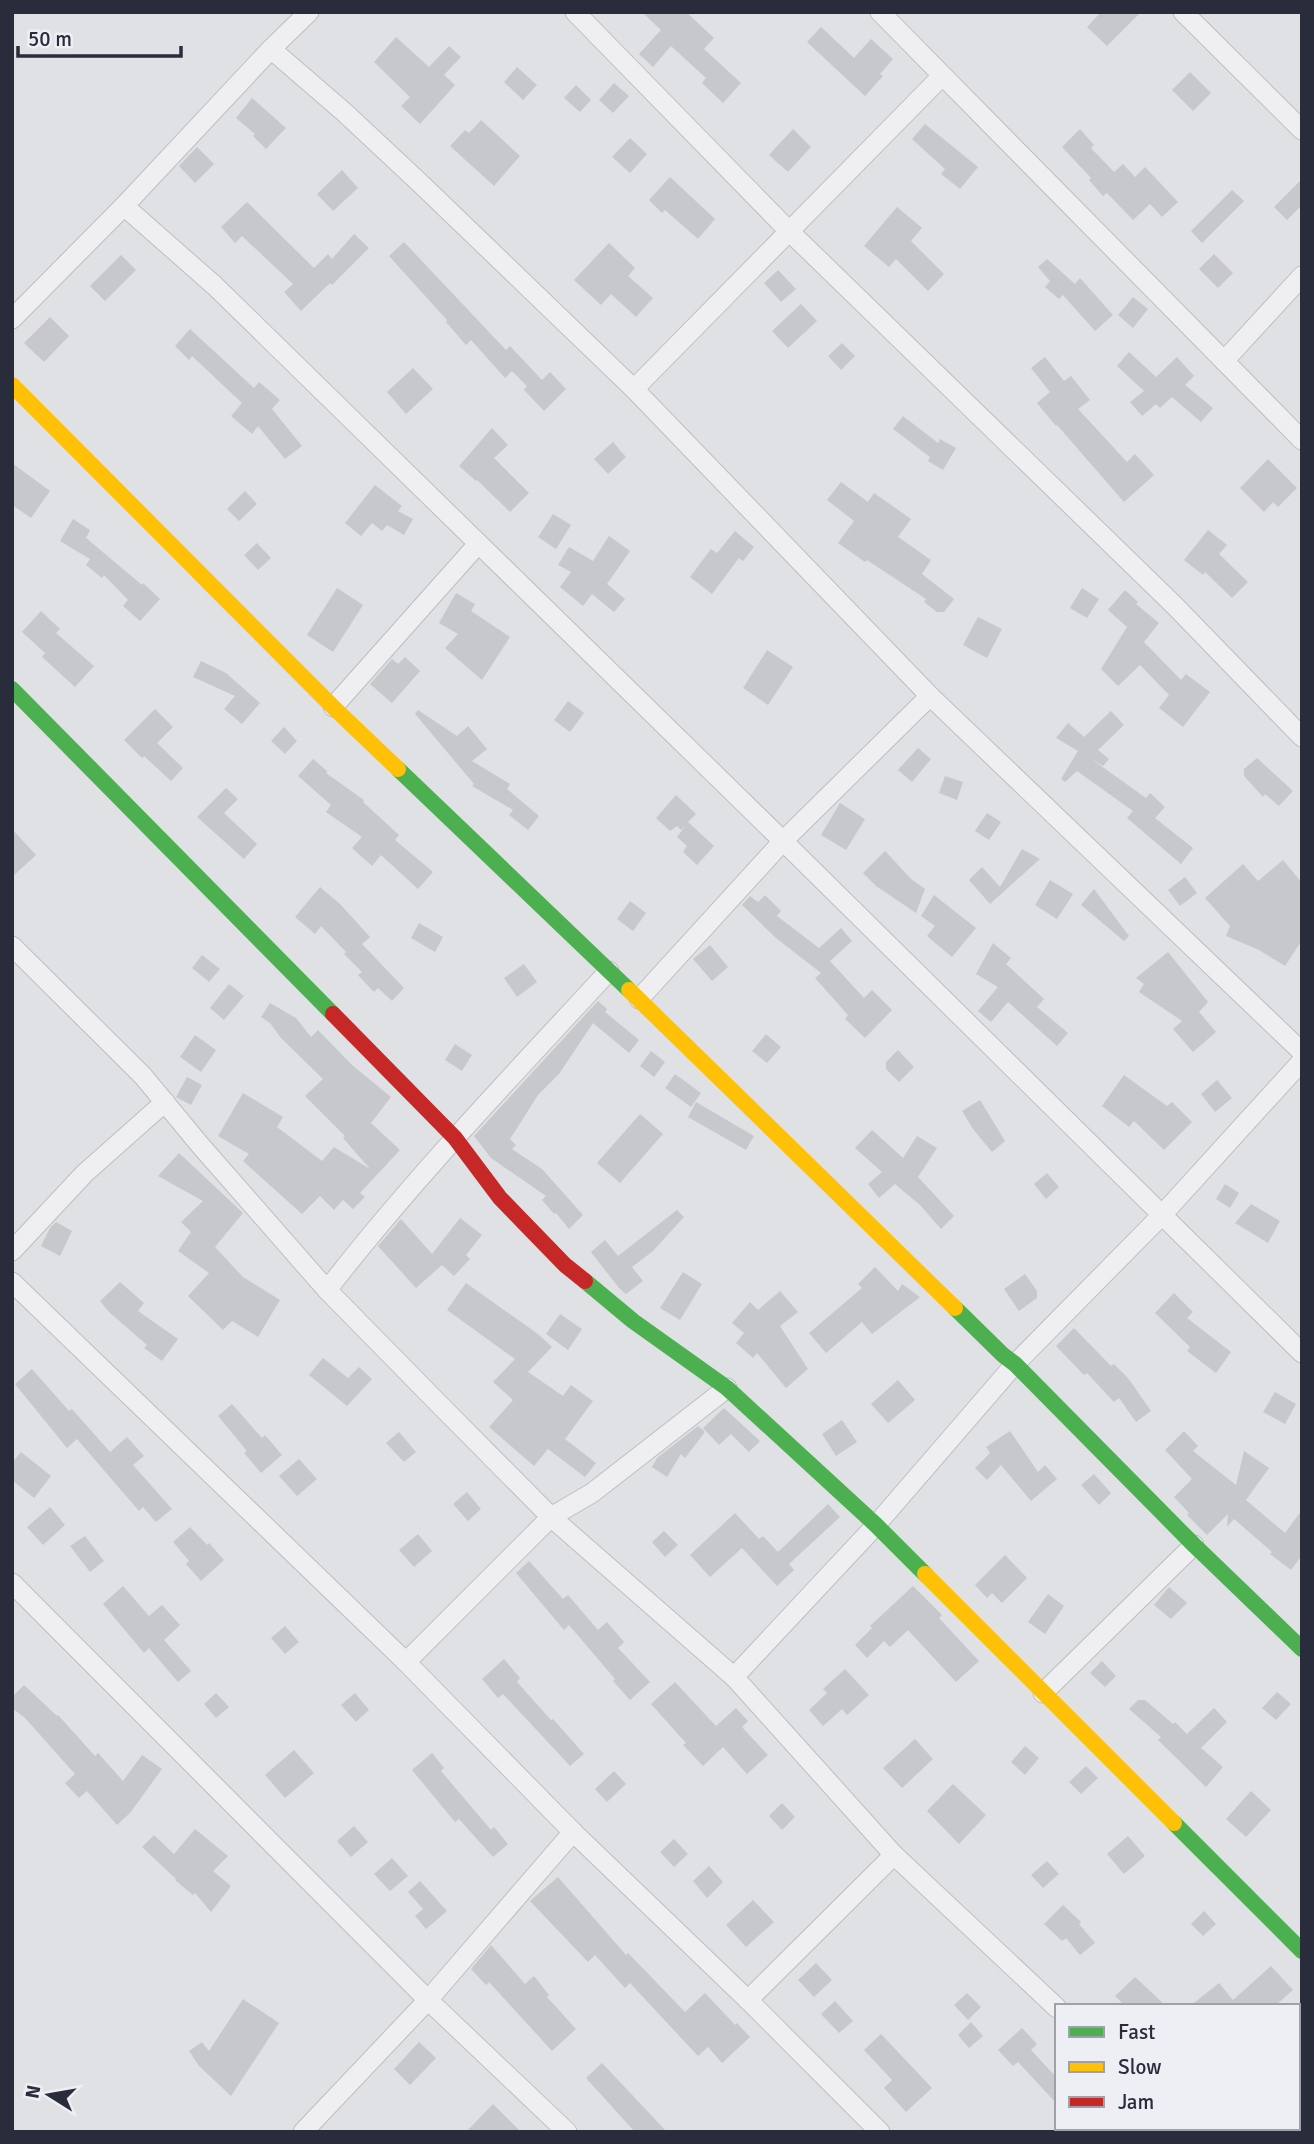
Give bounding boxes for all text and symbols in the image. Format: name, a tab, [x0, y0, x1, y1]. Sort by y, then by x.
scale bar	[18, 14, 180, 58]
text: 50 m	[28, 26, 72, 52]
legend	[1055, 2004, 1300, 2130]
text: Fast	[1118, 2019, 1155, 2045]
text: Slow	[1118, 2054, 1162, 2080]
north arrow	[14, 2060, 84, 2130]
text: N	[20, 2083, 46, 2101]
text: Jam	[1118, 2089, 1154, 2115]

